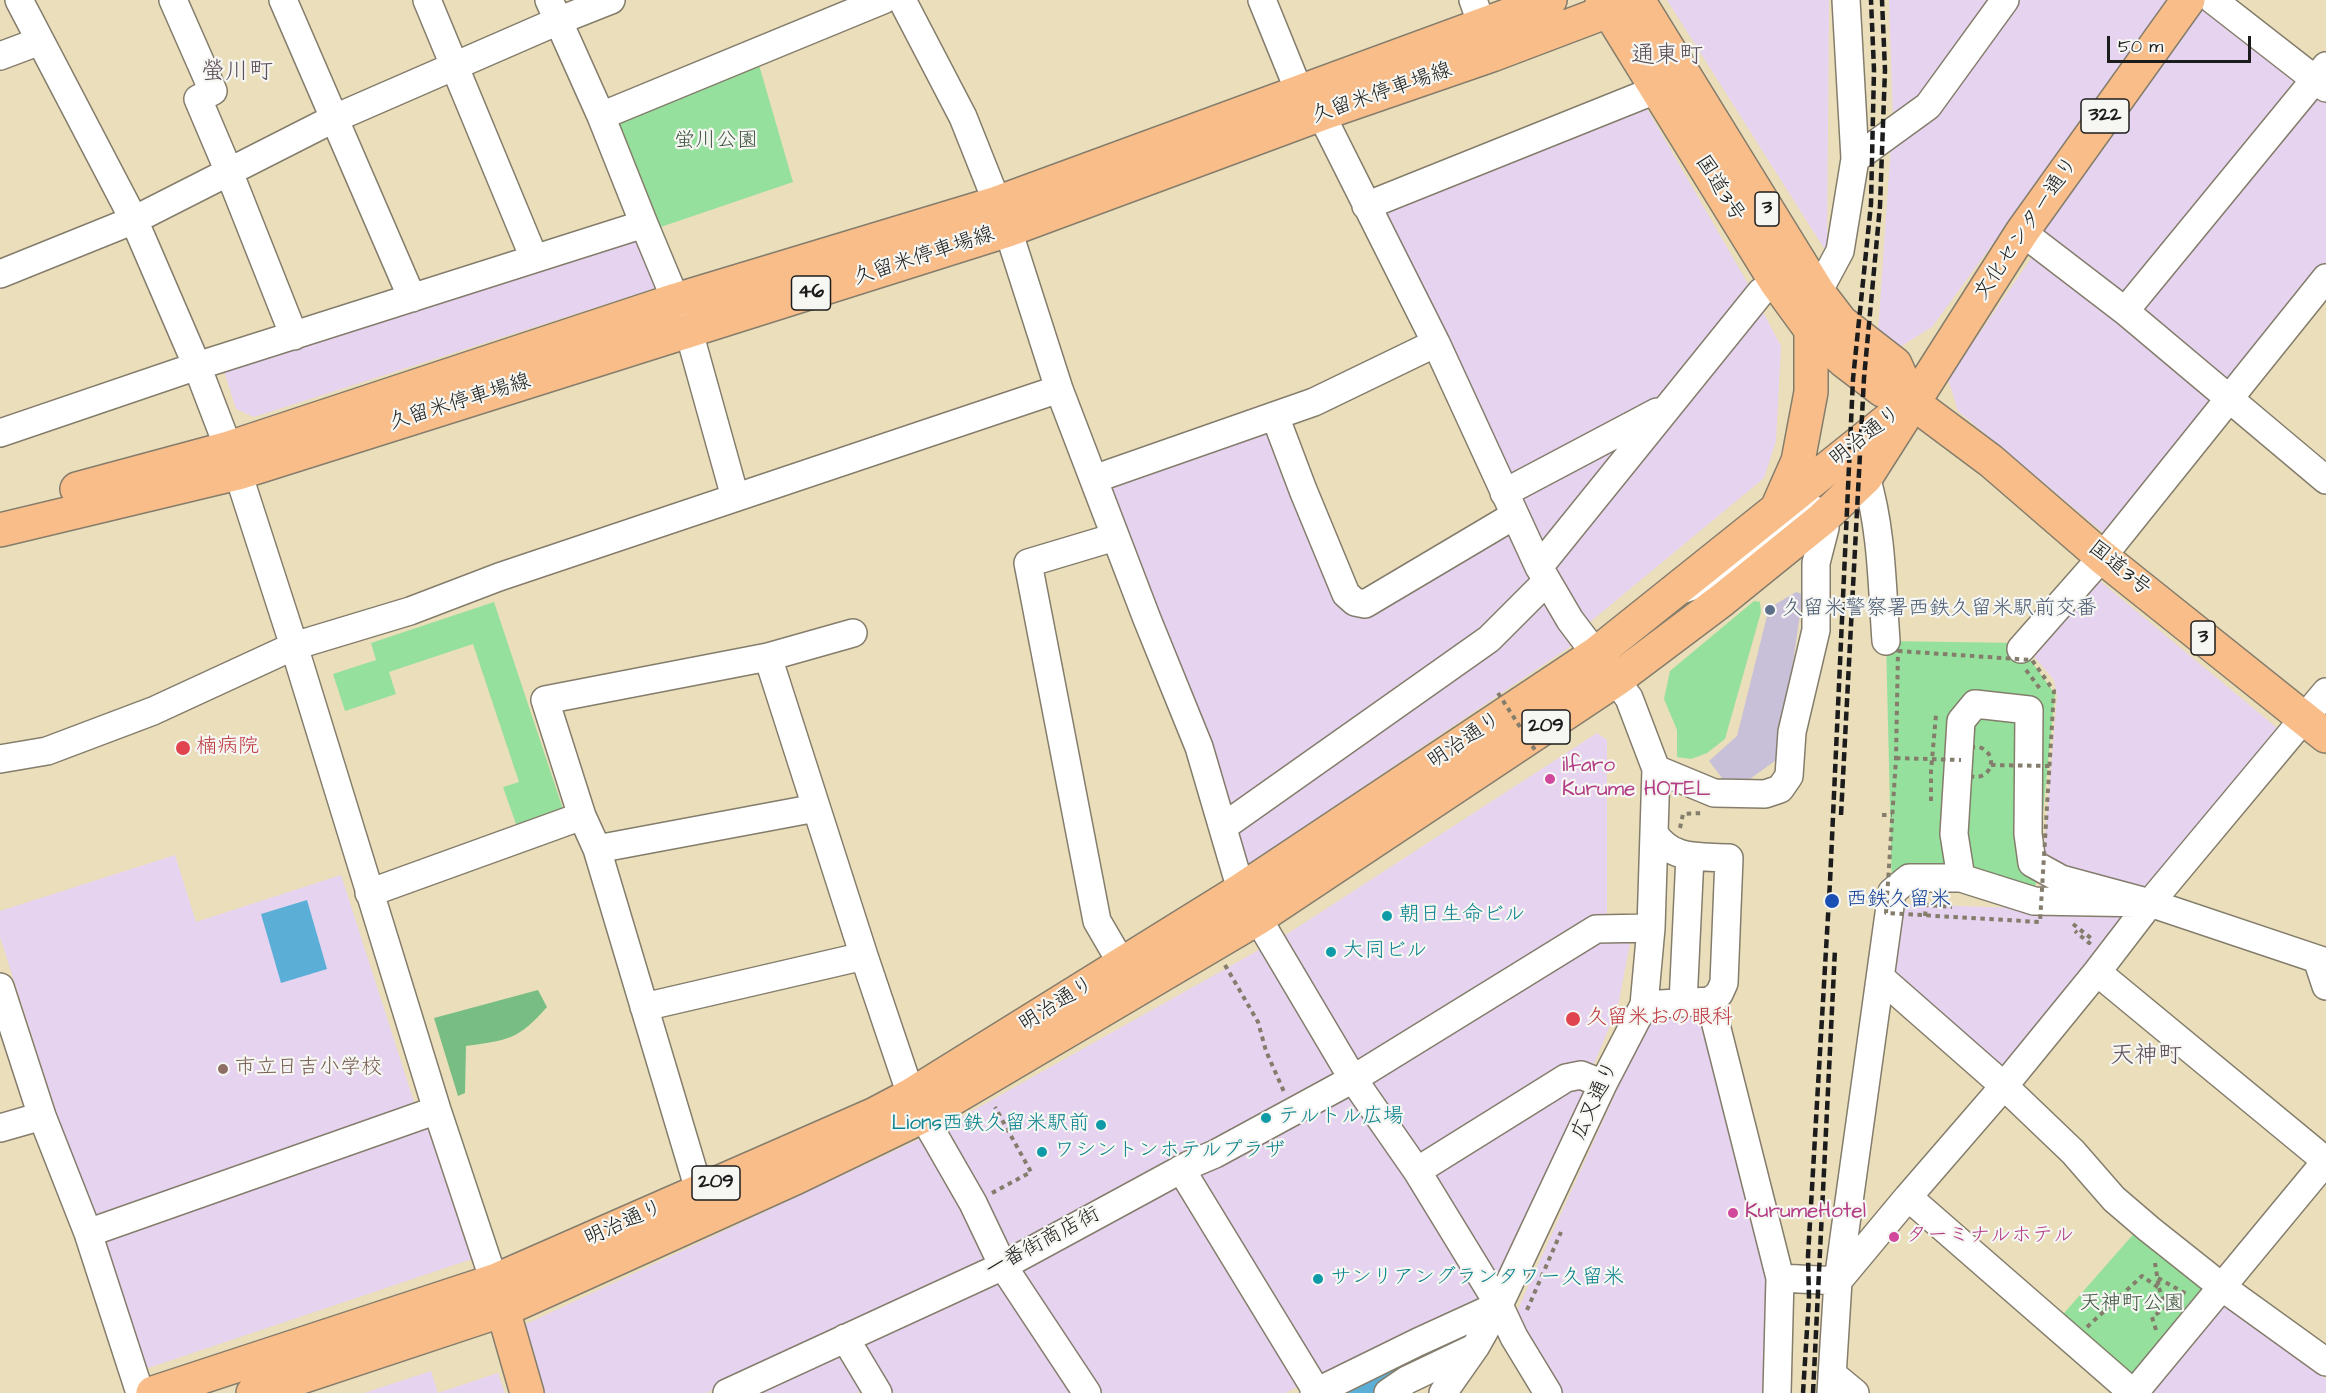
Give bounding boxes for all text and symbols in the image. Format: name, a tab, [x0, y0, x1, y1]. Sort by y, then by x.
scale bar	[2110, 24, 2254, 62]
text: 50 m	[2118, 34, 2163, 59]
district label: 通東町	[1631, 43, 1703, 71]
street label: 久留米停車場線	[1308, 58, 1456, 130]
district label: 螢川町	[201, 59, 273, 87]
road number: 322	[2081, 99, 2129, 133]
park label: 蛍川公園	[674, 129, 758, 155]
street label: 国道3号	[1689, 151, 1749, 227]
street label: 文化センター通り	[1970, 152, 2084, 306]
road number: 3	[1755, 192, 1779, 226]
street label: 久留米停車場線	[850, 222, 998, 292]
road number: 46	[792, 276, 830, 310]
street label: 久留米停車場線	[386, 369, 534, 437]
street label: 明治通り	[1825, 401, 1907, 473]
street label: 国道3号	[2082, 536, 2156, 602]
place label: 久留米警察署西鉄久留米駅前交番	[1782, 597, 2097, 623]
marker: 久留米警察署西鉄久留米駅前交番	[1763, 603, 1777, 617]
road number: 3	[2191, 621, 2215, 655]
street label: 明治通り	[1423, 707, 1507, 775]
road number: 209	[1522, 710, 1570, 744]
place label: 楠病院	[196, 735, 259, 761]
marker: 楠病院	[174, 739, 192, 757]
place label: ilfaro Kurume HOTEL	[1562, 754, 1711, 804]
marker: ilfaro Kurume HOTEL	[1543, 772, 1557, 786]
place label: 西鉄久留米	[1846, 888, 1951, 914]
marker: 西鉄久留米	[1823, 892, 1841, 910]
place label: 朝日生命ビル	[1399, 903, 1525, 929]
marker: 朝日生命ビル	[1380, 909, 1394, 923]
place label: 大同ビル	[1343, 939, 1427, 965]
marker: 大同ビル	[1324, 945, 1338, 959]
street label: 明治通り	[1015, 972, 1099, 1038]
place label: 久留米おの眼科	[1586, 1006, 1733, 1032]
marker: 久留米おの眼科	[1564, 1010, 1582, 1028]
district label: 天神町	[2110, 1043, 2182, 1071]
place label: 市立日吉小学校	[235, 1056, 382, 1082]
street label: 広又通り	[1567, 1058, 1625, 1144]
marker: 市立日吉小学校	[216, 1062, 230, 1076]
place label: テルトル広場	[1278, 1105, 1404, 1131]
marker: テルトル広場	[1259, 1111, 1273, 1125]
place label: Lions西鉄久留米駅前	[891, 1112, 1089, 1138]
marker: Lions西鉄久留米駅前	[1094, 1118, 1108, 1132]
place label: ワシントンホテルプラザ	[1054, 1139, 1285, 1165]
marker: ワシントンホテルプラザ	[1035, 1145, 1049, 1159]
road number: 209	[692, 1166, 740, 1200]
street label: 明治通り	[581, 1195, 667, 1253]
place label: KurumeHotel	[1745, 1200, 1866, 1226]
street label: 一番街商店街	[981, 1202, 1105, 1284]
marker: KurumeHotel	[1726, 1206, 1740, 1220]
place label: ターミナルホテル	[1906, 1224, 2074, 1250]
marker: ターミナルホテル	[1887, 1230, 1901, 1244]
place label: サンリアングランタワー久留米	[1330, 1266, 1624, 1292]
marker: サンリアングランタワー久留米	[1311, 1272, 1325, 1286]
park label: 天神町公園	[2080, 1292, 2184, 1318]

